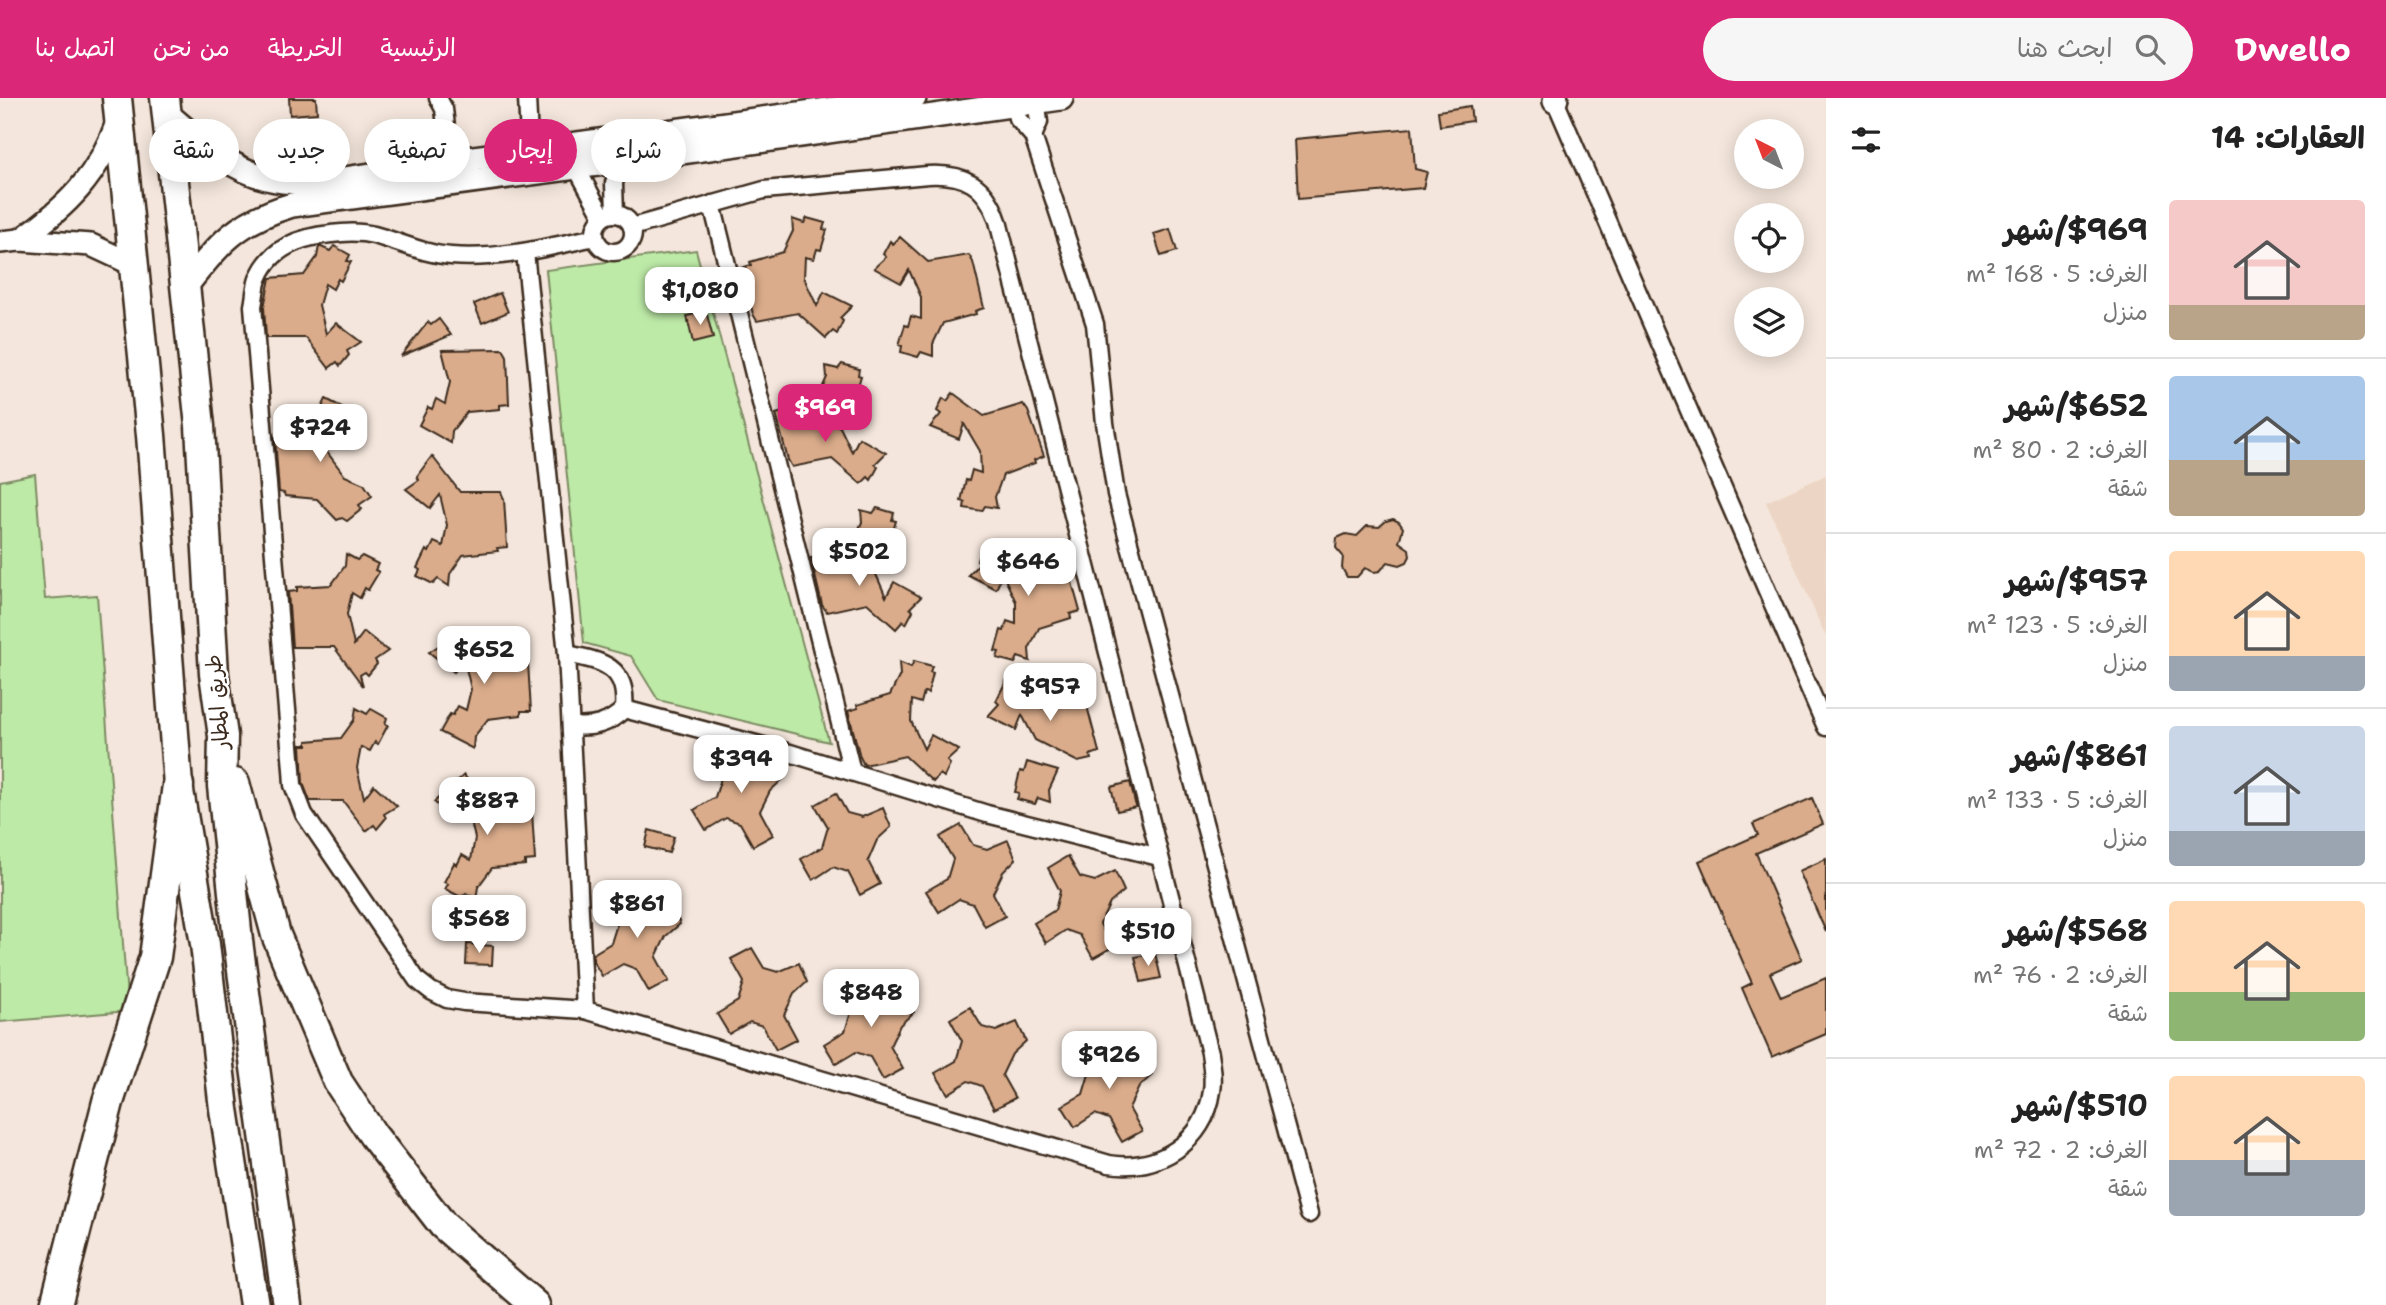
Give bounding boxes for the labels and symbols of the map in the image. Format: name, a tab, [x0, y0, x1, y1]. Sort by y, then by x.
north arrow	[1734, 119, 1804, 189]
pin: $1,080	[643, 268, 757, 327]
pin: $969	[784, 384, 866, 444]
pin: $724	[279, 404, 361, 464]
pin: $502	[818, 528, 900, 588]
pin: $646	[987, 538, 1069, 598]
pin: $652	[443, 626, 525, 686]
street label: طريق المطار	[199, 653, 235, 753]
pin: $957	[1009, 664, 1091, 723]
pin: $394	[700, 736, 782, 795]
pin: $887	[446, 778, 528, 837]
pin: $861	[596, 880, 678, 940]
pin: $568	[438, 896, 520, 955]
pin: $510	[1107, 908, 1189, 968]
pin: $848	[830, 970, 912, 1029]
pin: $926	[1068, 1032, 1150, 1091]

